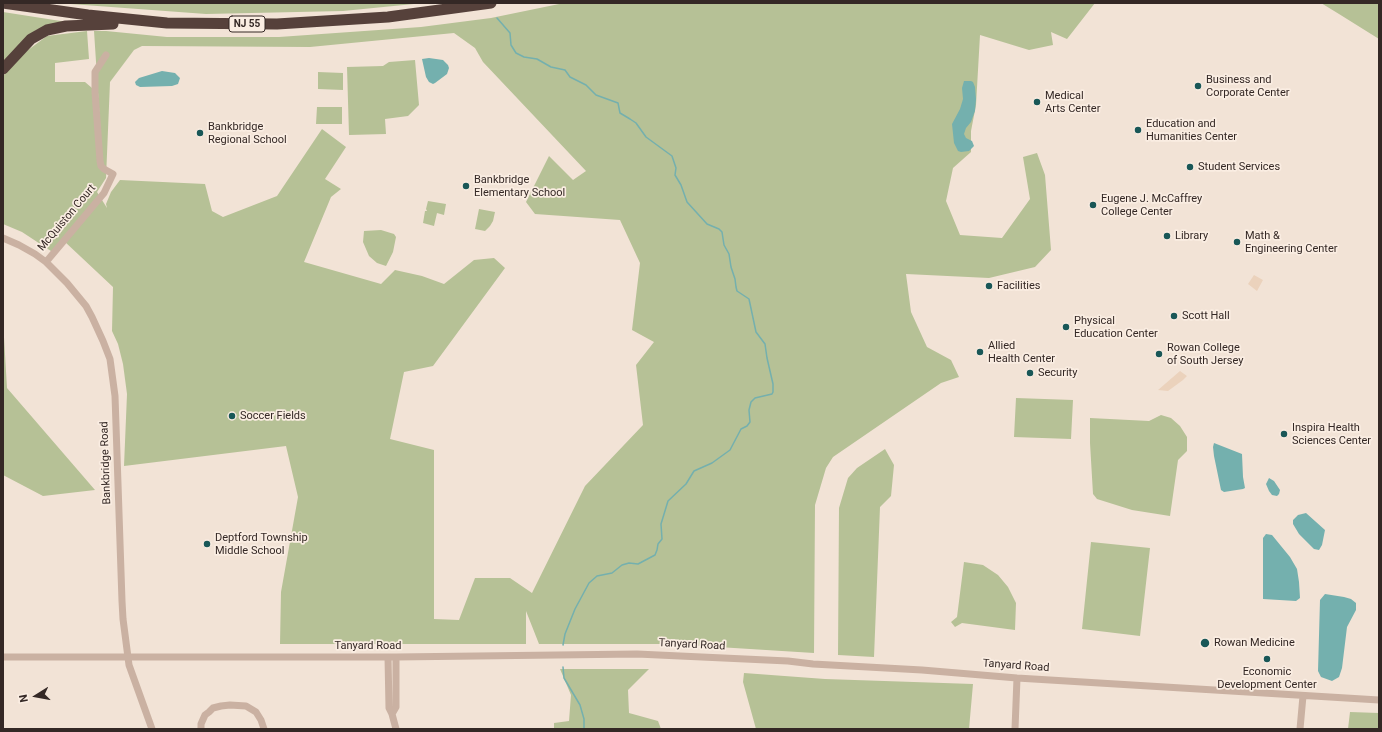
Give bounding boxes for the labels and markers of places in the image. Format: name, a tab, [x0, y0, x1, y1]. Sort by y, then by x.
place label: Business and Corporate Center	[1206, 73, 1289, 99]
marker: Business and Corporate Center	[1193, 81, 1203, 91]
place label: Medical Arts Center	[1045, 89, 1100, 115]
marker: Medical Arts Center	[1032, 97, 1042, 107]
place label: Education and Humanities Center	[1146, 117, 1237, 143]
place label: Bankbridge Regional School	[208, 120, 287, 146]
marker: Education and Humanities Center	[1133, 125, 1143, 135]
marker: Bankbridge Regional School	[195, 128, 205, 138]
place label: Student Services	[1198, 160, 1280, 174]
marker: Student Services	[1185, 162, 1195, 172]
place label: Bankbridge Elementary School	[474, 173, 565, 199]
marker: Bankbridge Elementary School	[461, 181, 471, 191]
place label: Eugene J. McCaffrey College Center	[1101, 192, 1202, 218]
marker: Eugene J. McCaffrey College Center	[1088, 200, 1098, 210]
place label: Library	[1175, 229, 1208, 243]
place label: Math & Engineering Center	[1245, 229, 1338, 255]
marker: Library	[1162, 231, 1172, 241]
marker: Math & Engineering Center	[1232, 237, 1242, 247]
place label: Facilities	[997, 279, 1040, 293]
marker: Facilities	[984, 281, 994, 291]
place label: Scott Hall	[1182, 309, 1230, 323]
marker: Scott Hall	[1169, 311, 1179, 321]
place label: Physical Education Center	[1074, 314, 1158, 340]
marker: Physical Education Center	[1061, 322, 1071, 332]
place label: Allied Health Center	[988, 339, 1055, 365]
place label: Rowan College of South Jersey	[1167, 341, 1243, 367]
marker: Allied Health Center	[975, 347, 985, 357]
marker: Rowan College of South Jersey	[1154, 349, 1164, 359]
place label: Security	[1038, 366, 1077, 380]
marker: Security	[1025, 368, 1035, 378]
place label: Soccer Fields	[240, 409, 306, 423]
marker: Soccer Fields	[227, 411, 237, 421]
place label: Inspira Health Sciences Center	[1292, 421, 1371, 447]
marker: Inspira Health Sciences Center	[1279, 429, 1289, 439]
place label: Deptford Township Middle School	[215, 531, 308, 557]
marker: Deptford Township Middle School	[202, 539, 212, 549]
place label: Rowan Medicine	[1214, 636, 1295, 650]
marker: Rowan Medicine	[1199, 637, 1211, 649]
marker: Economic Development Center	[1262, 654, 1272, 664]
place label: Economic Development Center	[1217, 665, 1317, 691]

